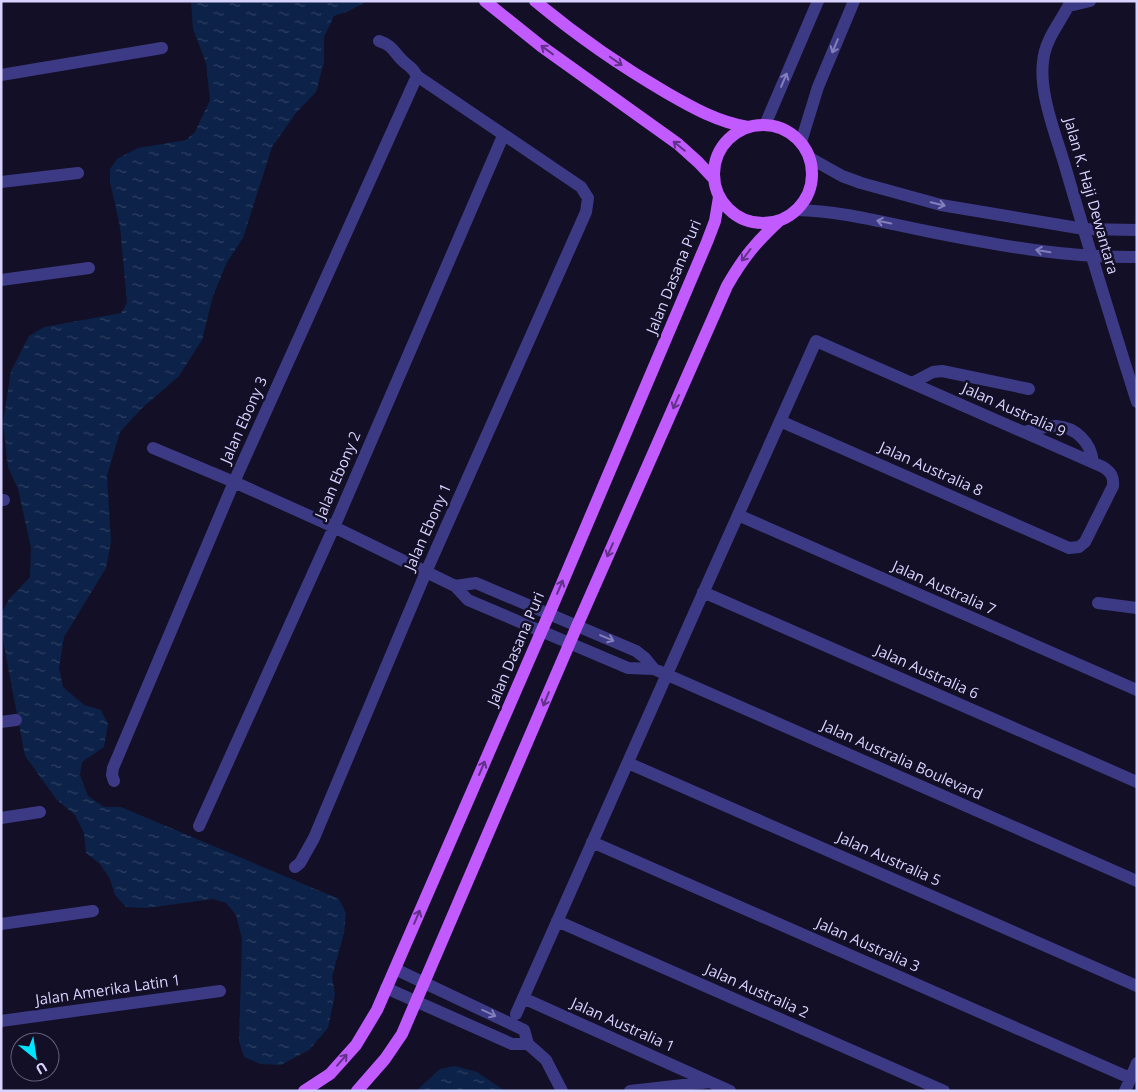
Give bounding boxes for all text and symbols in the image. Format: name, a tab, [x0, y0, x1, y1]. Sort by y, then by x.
one-way arrow	[830, 38, 839, 53]
one-way arrow	[541, 45, 554, 56]
one-way arrow	[609, 56, 623, 66]
one-way arrow	[780, 73, 790, 88]
street label: Jalan K. Haji Dewantara	[1059, 113, 1124, 276]
one-way arrow	[673, 140, 686, 151]
one-way arrow	[929, 199, 945, 209]
street label: Jalan Dasana Puri	[640, 216, 705, 339]
one-way arrow	[876, 217, 892, 226]
one-way arrow	[1036, 246, 1052, 256]
one-way arrow	[741, 248, 751, 262]
street label: Jalan Ebony 3	[214, 373, 271, 468]
street label: Jalan Australia 9	[958, 376, 1069, 441]
one-way arrow	[670, 394, 680, 409]
street label: Jalan Ebony 2	[309, 428, 365, 523]
street label: Jalan Australia 8	[875, 435, 986, 500]
street label: Jalan Ebony 1	[398, 480, 455, 575]
one-way arrow	[605, 542, 615, 557]
street label: Jalan Australia 7	[888, 554, 999, 619]
one-way arrow	[556, 580, 566, 595]
street label: Jalan Dasana Puri	[481, 589, 548, 710]
one-way arrow	[599, 634, 614, 644]
street label: Jalan Australia 6	[871, 638, 982, 703]
one-way arrow	[540, 691, 550, 706]
street label: Jalan Australia Boulevard	[817, 714, 986, 804]
one-way arrow	[477, 761, 487, 776]
street label: Jalan Australia 5	[833, 825, 944, 890]
one-way arrow	[412, 910, 422, 925]
street label: Jalan Australia 3	[812, 911, 923, 976]
street label: Jalan Australia 2	[701, 957, 812, 1022]
street label: Jalan Amerika Latin 1	[32, 969, 182, 1009]
street label: Jalan Australia 1	[567, 991, 678, 1056]
one-way arrow	[482, 1009, 497, 1019]
north arrow	[10, 1032, 60, 1082]
one-way arrow	[336, 1054, 348, 1067]
text: U	[32, 1058, 51, 1080]

